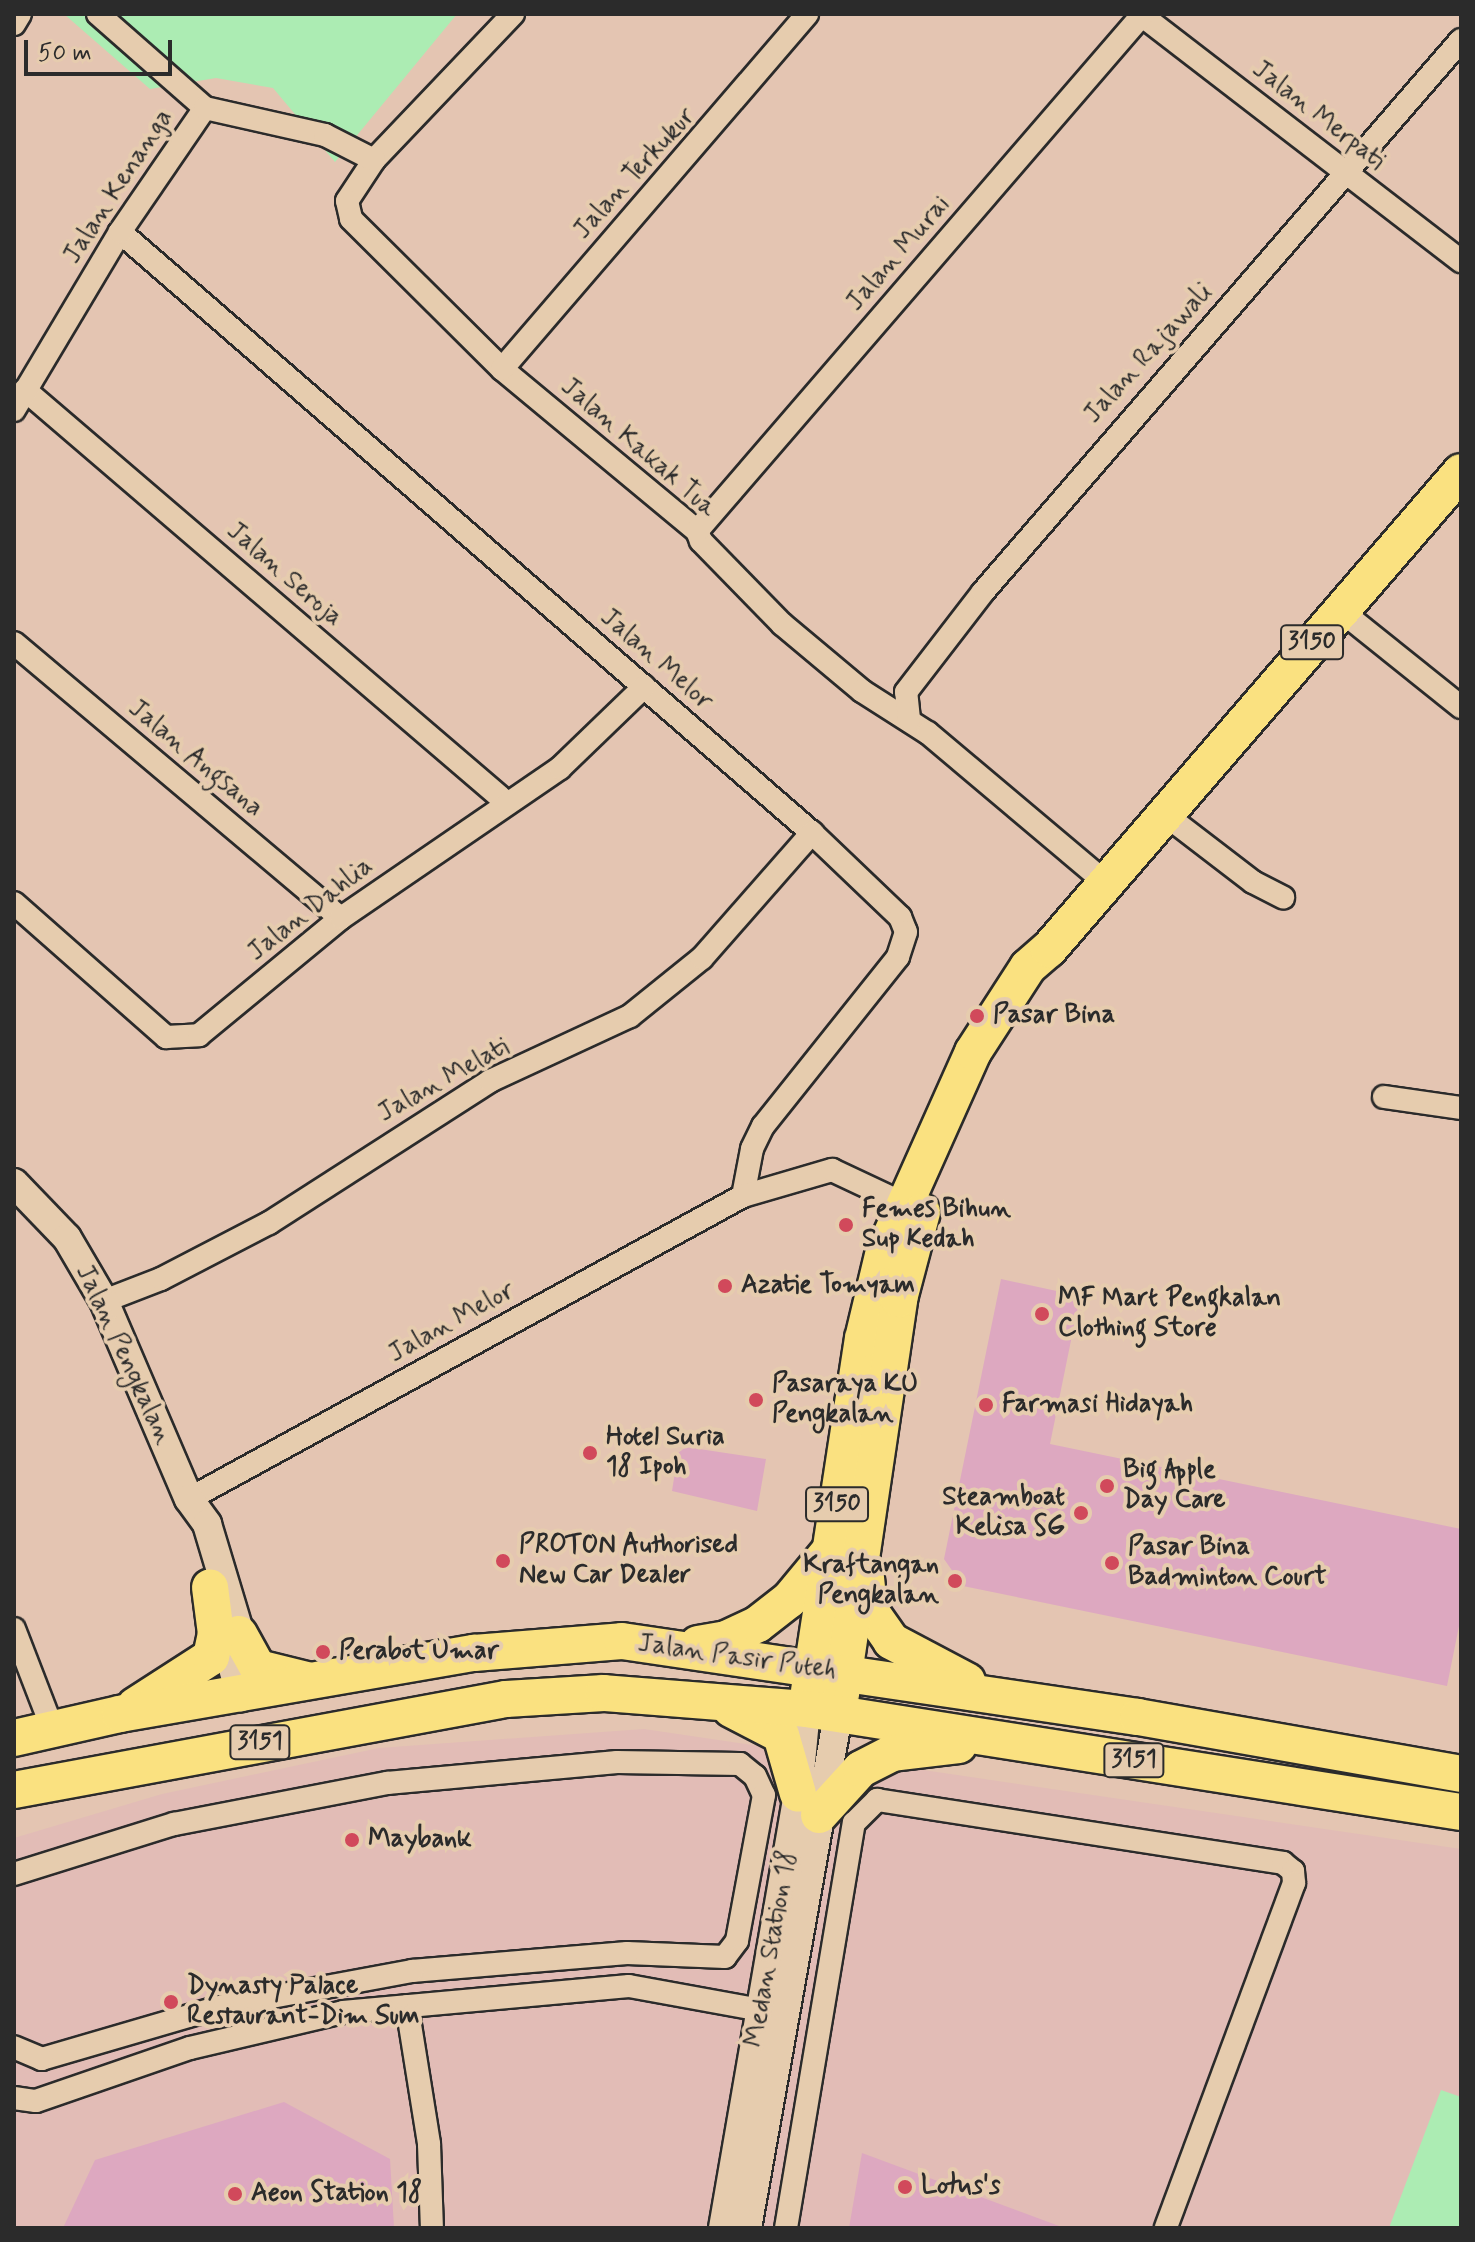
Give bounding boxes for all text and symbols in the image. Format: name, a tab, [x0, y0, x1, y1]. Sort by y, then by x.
scale bar	[28, 24, 176, 74]
text: 50 m	[38, 38, 92, 69]
street label: Jalan Merpati	[1246, 55, 1390, 177]
street label: Jalan Terkukur	[567, 101, 703, 247]
street label: Jalan Kenanga	[57, 103, 181, 271]
street label: Jalan Murai	[842, 191, 956, 317]
street label: Jalan Rajawali	[1078, 278, 1220, 430]
street label: Jalan Kakak Tua	[556, 374, 720, 522]
street label: Jalan Seroja	[219, 516, 349, 634]
street label: Jalan Melor	[593, 602, 719, 718]
road number: 3150	[1280, 622, 1344, 662]
street label: Jalan Angsana	[120, 693, 270, 825]
street label: Jalan Dahlia	[243, 852, 379, 968]
place label: Pasar Bina	[993, 1000, 1113, 1032]
marker: Pasar Bina	[968, 1007, 986, 1025]
street label: Jalan Melati	[373, 1032, 515, 1130]
place label: Femes Bihun Sup Kedah	[862, 1194, 1008, 1256]
marker: Femes Bihun Sup Kedah	[837, 1216, 855, 1234]
street label: Jalan Pengkalan	[67, 1260, 179, 1450]
place label: Azatie Tomyam	[741, 1270, 913, 1302]
street label: Jalan Melor	[383, 1276, 521, 1370]
marker: Azatie Tomyam	[716, 1277, 734, 1295]
place label: MF Mart Pengkalan Clothing Store	[1058, 1283, 1290, 1344]
marker: MF Mart Pengkalan Clothing Store	[1033, 1305, 1051, 1323]
place label: Pasaraya KU Pengkalan	[772, 1369, 919, 1430]
place label: Farmasi Hidayah	[1002, 1389, 1194, 1421]
marker: Pasaraya KU Pengkalan	[747, 1391, 765, 1409]
marker: Farmasi Hidayah	[977, 1396, 995, 1414]
place label: Hotel Suria 18 Ipoh	[606, 1422, 725, 1484]
marker: Hotel Suria 18 Ipoh	[581, 1444, 599, 1462]
place label: Big Apple Day Care	[1123, 1455, 1229, 1516]
marker: Big Apple Day Care	[1098, 1477, 1116, 1495]
place label: Steamboat Kelisa SG	[942, 1482, 1065, 1544]
road number: 3150	[805, 1484, 869, 1524]
marker: Steamboat Kelisa SG	[1072, 1504, 1090, 1522]
place label: PROTON Authorised New Car Dealer	[519, 1530, 736, 1592]
place label: Pasar Bina Badminton Court	[1128, 1532, 1327, 1594]
place label: Kraftangan Pengkalan	[803, 1550, 939, 1612]
marker: PROTON Authorised New Car Dealer	[494, 1552, 512, 1570]
marker: Pasar Bina Badminton Court	[1103, 1554, 1121, 1572]
marker: Kraftangan Pengkalan	[946, 1572, 964, 1590]
street label: Jalan Pasir Puteh	[635, 1629, 839, 1687]
place label: Perabot Umar	[339, 1636, 493, 1668]
marker: Perabot Umar	[314, 1643, 332, 1661]
road number: 3151	[228, 1722, 292, 1762]
road number: 3151	[1102, 1740, 1166, 1780]
place label: Maybank	[368, 1824, 472, 1856]
marker: Maybank	[343, 1831, 361, 1849]
street label: Medan Station 18	[739, 1849, 805, 2049]
place label: Dynasty Palace Restaurant-Dim Sum	[187, 1971, 426, 2032]
marker: Dynasty Palace Restaurant-Dim Sum	[162, 1993, 180, 2011]
place label: Lotus's	[921, 2171, 1000, 2203]
place label: Aeon Station 18	[251, 2178, 420, 2210]
marker: Lotus's	[896, 2178, 914, 2196]
marker: Aeon Station 18	[226, 2185, 244, 2203]

